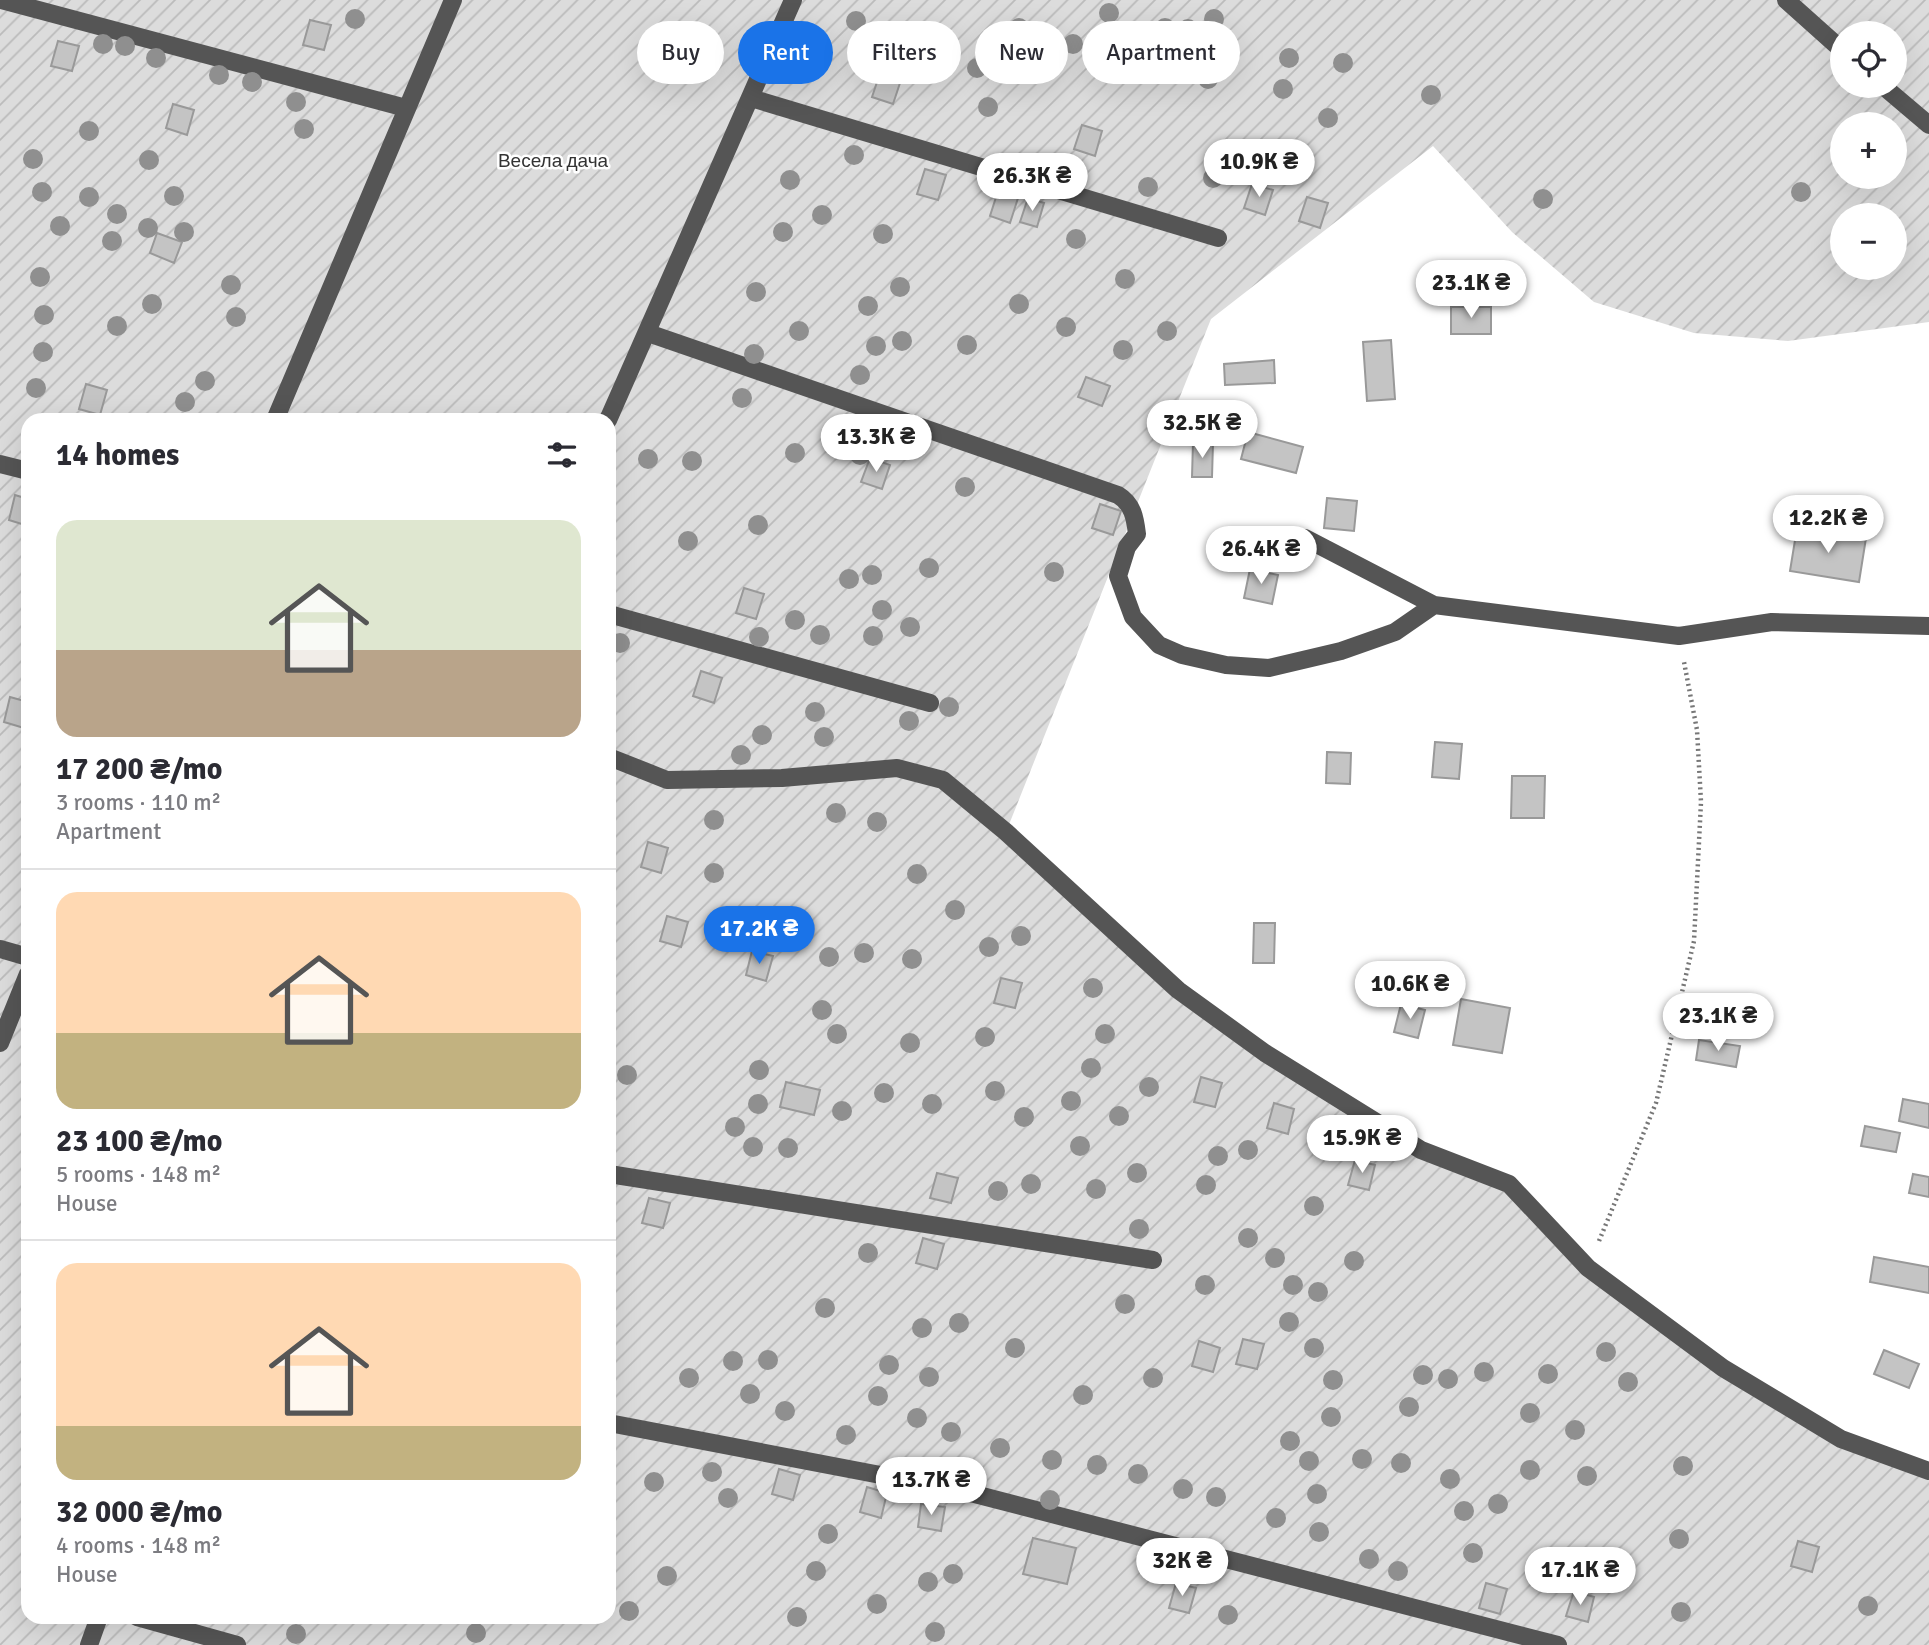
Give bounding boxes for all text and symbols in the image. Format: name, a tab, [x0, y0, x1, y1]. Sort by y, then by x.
chip: Buy	[637, 21, 724, 84]
chip: Rent	[738, 21, 833, 84]
chip: Filters	[847, 21, 961, 84]
chip: New	[975, 21, 1068, 84]
chip: Apartment	[1082, 21, 1240, 84]
map controls	[1830, 21, 1907, 280]
button: locate	[1830, 21, 1907, 98]
button: +	[1830, 112, 1907, 189]
pin: 10.9K ₴	[1194, 140, 1324, 199]
text: 10.9K ₴	[1220, 147, 1298, 176]
park label: Весела дача	[498, 149, 609, 173]
pin: 26.3K ₴	[967, 154, 1097, 213]
text: 26.3K ₴	[993, 161, 1071, 190]
button: −	[1830, 203, 1907, 280]
pin: 23.1K ₴	[1406, 260, 1536, 320]
text: 23.1K ₴	[1432, 268, 1510, 297]
pin: 32.5K ₴	[1137, 400, 1267, 460]
text: 32.5K ₴	[1163, 408, 1241, 437]
pin: 13.3K ₴	[811, 414, 941, 474]
text: 13.3K ₴	[837, 422, 915, 451]
icon: filters	[543, 436, 581, 474]
text: 14 homes	[56, 437, 179, 474]
pin: 12.2K ₴	[1763, 496, 1893, 555]
text: 12.2K ₴	[1789, 503, 1867, 532]
pin: 26.4K ₴	[1196, 526, 1326, 586]
text: 26.4K ₴	[1222, 534, 1300, 563]
icon: home	[256, 565, 382, 691]
text: 17 200 ₴/mo	[56, 751, 222, 788]
text: 3 rooms · 110 m²	[56, 788, 221, 817]
text: Apartment	[56, 817, 161, 846]
pin: 17.2K ₴	[694, 906, 824, 966]
text: 17.2K ₴	[720, 914, 798, 943]
icon: home	[256, 937, 382, 1063]
pin: 10.6K ₴	[1345, 962, 1475, 1021]
text: 10.6K ₴	[1371, 969, 1449, 998]
pin: 23.1K ₴	[1653, 993, 1783, 1053]
text: 23.1K ₴	[1679, 1001, 1757, 1030]
pin: 15.9K ₴	[1297, 1116, 1427, 1175]
text: 23 100 ₴/mo	[56, 1123, 222, 1160]
text: 15.9K ₴	[1323, 1123, 1401, 1152]
text: 5 rooms · 148 m²	[56, 1160, 221, 1189]
text: House	[56, 1189, 118, 1218]
icon: home	[256, 1308, 382, 1434]
pin: 13.7K ₴	[866, 1458, 996, 1517]
text: 13.7K ₴	[892, 1465, 970, 1494]
text: 32 000 ₴/mo	[56, 1494, 222, 1531]
text: 4 rooms · 148 m²	[56, 1531, 221, 1560]
pin: 32K ₴	[1133, 1538, 1231, 1598]
text: 32K ₴	[1152, 1546, 1212, 1575]
pin: 17.1K ₴	[1515, 1548, 1645, 1607]
text: 17.1K ₴	[1541, 1555, 1619, 1584]
text: House	[56, 1560, 118, 1589]

